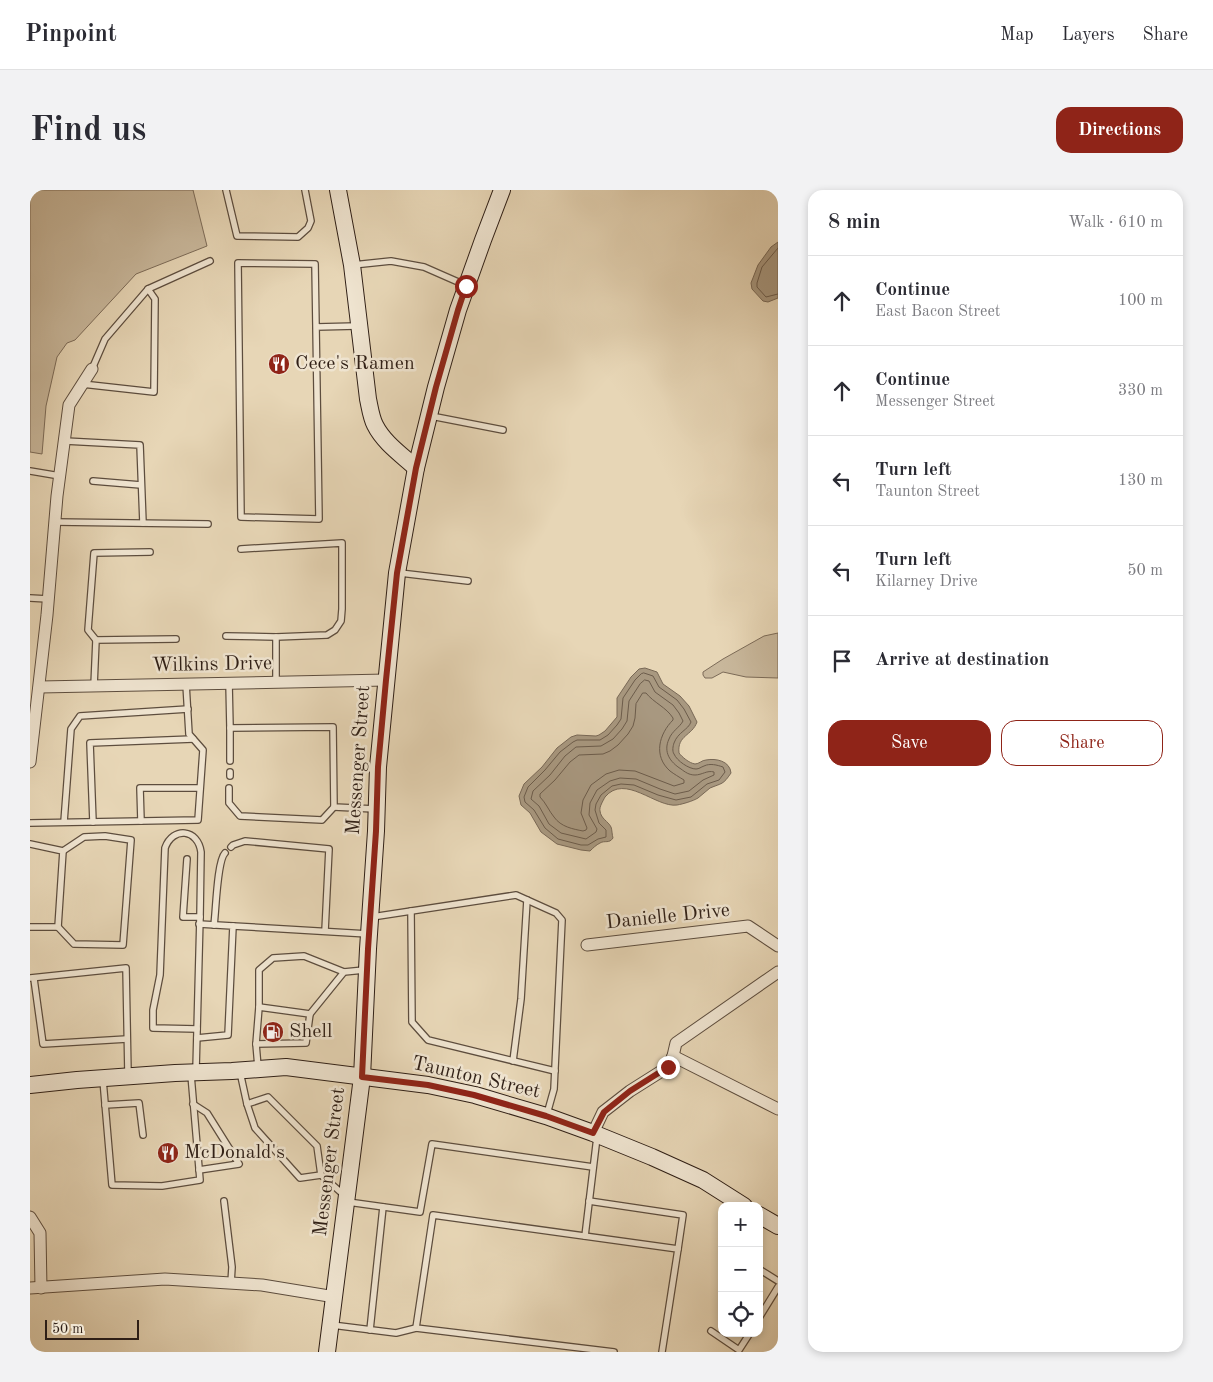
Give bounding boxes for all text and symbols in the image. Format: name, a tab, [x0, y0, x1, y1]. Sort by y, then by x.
text: Pinpoint	[25, 23, 117, 47]
text: Map	[1000, 26, 1034, 44]
text: Layers	[1062, 26, 1114, 44]
text: Share	[1142, 26, 1188, 44]
button: Directions	[1056, 107, 1183, 153]
text: Find us	[30, 113, 146, 148]
text: 8 min	[828, 212, 881, 233]
text: Walk · 610 m	[1068, 215, 1163, 231]
route start	[455, 275, 478, 298]
text: Continue	[875, 281, 950, 300]
icon: ahead	[828, 287, 856, 315]
text: 100 m	[1118, 293, 1163, 309]
text: East Bacon Street	[875, 304, 1000, 320]
restaurant icon: Cece's Ramen	[267, 352, 291, 376]
place label: Cece's Ramen	[295, 354, 415, 374]
text: Continue	[875, 371, 950, 390]
icon: ahead	[828, 377, 856, 405]
text: 330 m	[1118, 383, 1163, 399]
text: Messenger Street	[875, 394, 995, 410]
text: Turn left	[875, 461, 952, 480]
icon: left	[828, 467, 856, 495]
text: 130 m	[1118, 473, 1163, 489]
text: Taunton Street	[875, 484, 980, 500]
text: Turn left	[875, 551, 952, 570]
icon: left	[828, 557, 856, 585]
text: 50 m	[1127, 563, 1163, 579]
text: Kilarney Drive	[875, 574, 978, 590]
icon: arrive	[828, 647, 856, 675]
text: Arrive at destination	[875, 651, 1049, 670]
street label: Wilkins Drive	[152, 654, 272, 676]
street label: Messenger Street	[344, 684, 374, 836]
button: Save	[828, 720, 991, 766]
button: Share	[1001, 720, 1163, 766]
street label: Danielle Drive	[605, 901, 731, 933]
fuel station icon: Shell	[261, 1020, 285, 1044]
place label: Shell	[289, 1022, 332, 1042]
street label: Taunton Street	[410, 1054, 542, 1102]
route end	[657, 1056, 680, 1079]
street label: Messenger Street	[311, 1086, 349, 1238]
restaurant icon: McDonald's	[156, 1141, 180, 1165]
place label: McDonald's	[184, 1143, 285, 1163]
map controls	[718, 1202, 763, 1337]
button: +	[718, 1202, 763, 1247]
button: −	[718, 1247, 763, 1292]
button: locate	[718, 1292, 763, 1337]
scale bar	[45, 1317, 139, 1340]
text: 50 m	[52, 1322, 83, 1336]

